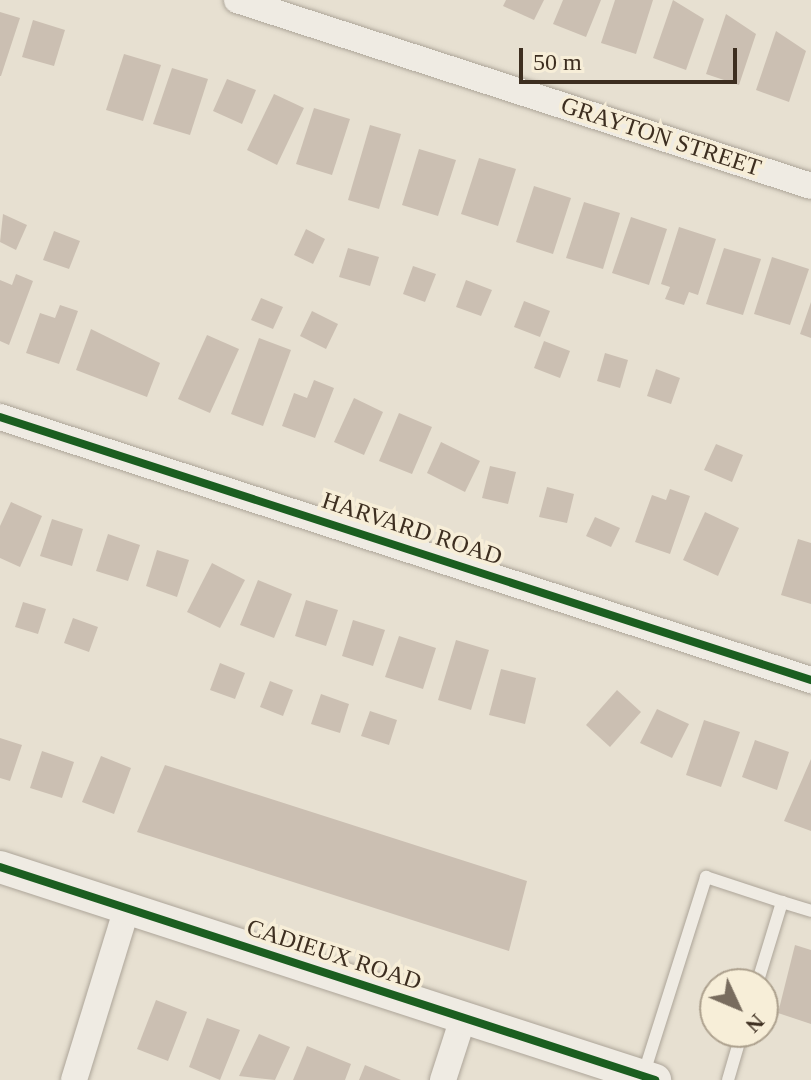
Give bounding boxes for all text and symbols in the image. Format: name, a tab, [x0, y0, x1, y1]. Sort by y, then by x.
scale bar	[523, 32, 741, 82]
text: 50 m	[533, 49, 582, 75]
street label: GRAYTON STREET	[557, 91, 765, 183]
street label: HARVARD ROAD	[318, 486, 506, 572]
street label: CADIEUX ROAD	[243, 913, 425, 997]
north arrow	[699, 968, 779, 1048]
text: N	[741, 1009, 770, 1038]

